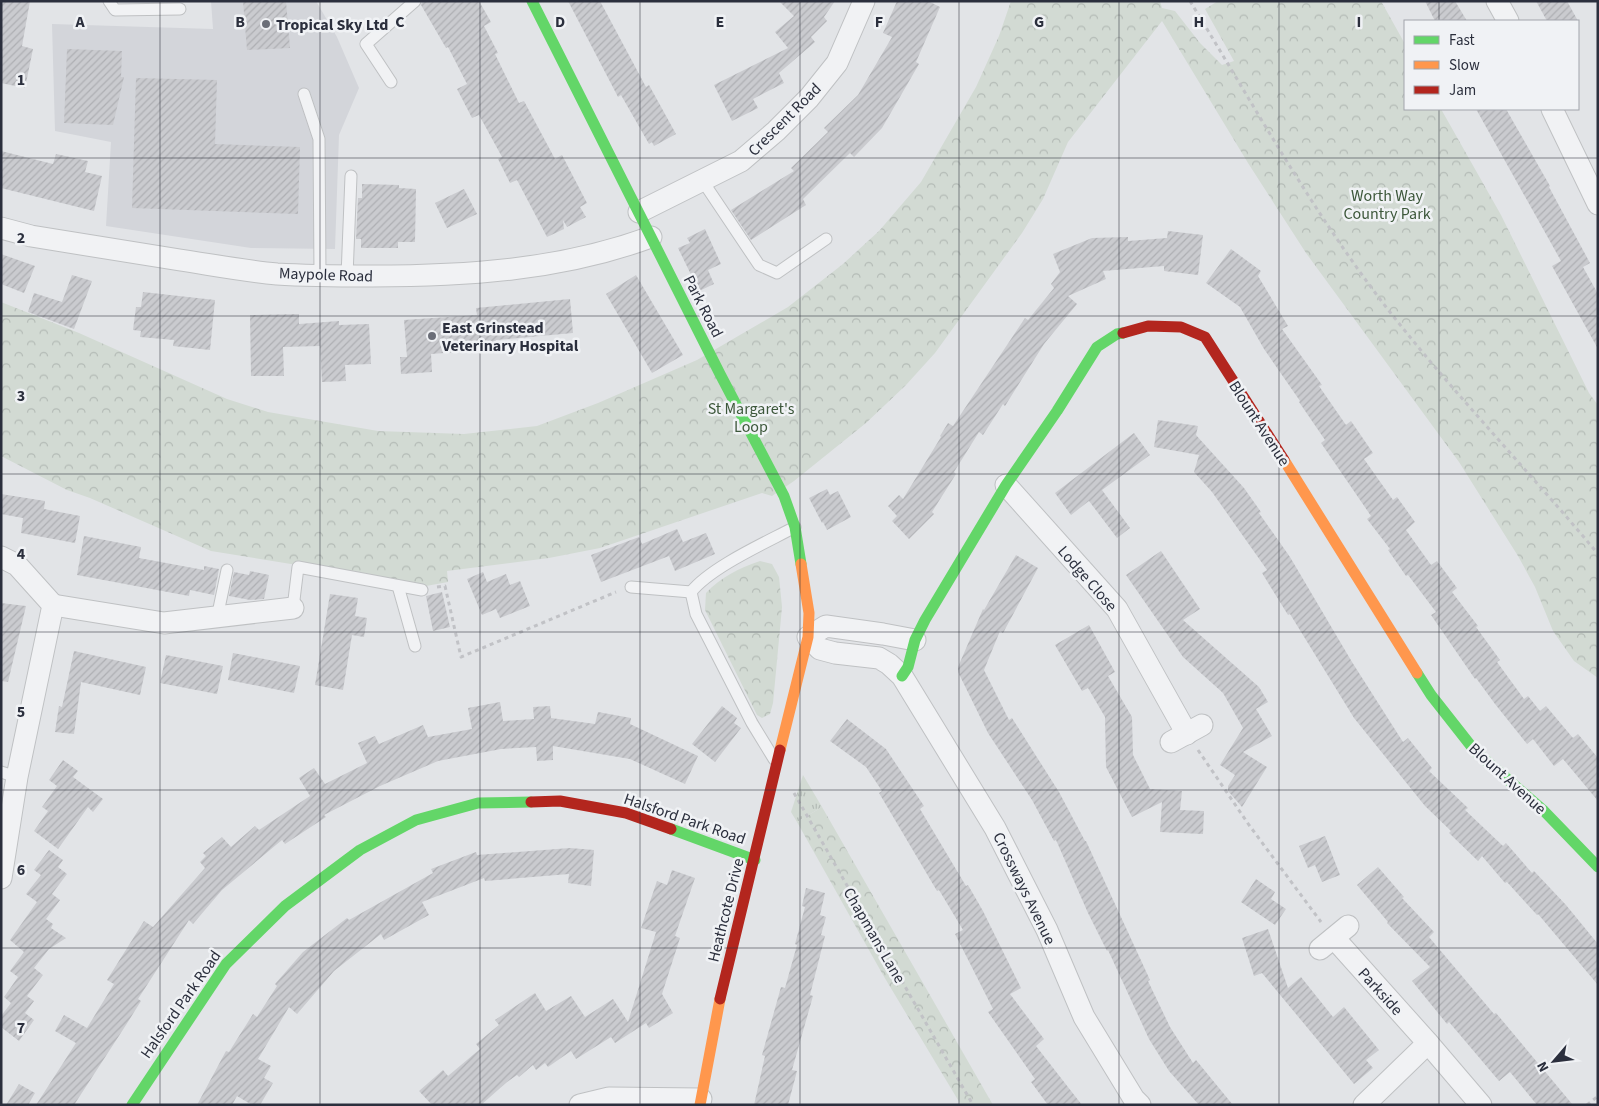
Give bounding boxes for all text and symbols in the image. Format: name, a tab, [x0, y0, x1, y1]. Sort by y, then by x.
text: A	[74, 11, 85, 33]
text: B	[235, 11, 245, 33]
text: C	[395, 11, 405, 33]
text: D	[555, 11, 565, 33]
text: E	[716, 11, 724, 33]
text: F	[875, 11, 883, 33]
text: G	[1034, 11, 1044, 33]
text: H	[1194, 11, 1204, 33]
text: I	[1357, 11, 1361, 33]
place label: Tropical Sky Ltd	[276, 14, 389, 36]
marker: Tropical Sky Ltd	[260, 18, 272, 30]
legend	[1404, 20, 1579, 110]
text: Fast	[1449, 30, 1475, 51]
text: Slow	[1449, 55, 1480, 76]
text: 1	[17, 69, 25, 91]
street label: Crescent Road	[743, 78, 826, 161]
text: Jam	[1449, 80, 1476, 101]
park label: Worth Way Country Park	[1343, 185, 1431, 225]
text: 2	[17, 227, 25, 249]
street label: Maypole Road	[278, 262, 373, 288]
street label: Park Road	[678, 271, 728, 341]
place label: East Grinstead Veterinary Hospital	[441, 317, 579, 357]
marker: East Grinstead Veterinary Hospital	[426, 330, 438, 342]
street label: Blount Avenue	[1223, 377, 1295, 470]
text: 3	[17, 385, 25, 407]
park label: St Margaret's Loop	[708, 398, 795, 438]
street label: Lodge Close	[1052, 541, 1122, 616]
text: 4	[17, 543, 26, 565]
text: 5	[17, 701, 25, 723]
street label: Blount Avenue	[1464, 738, 1551, 820]
street label: Halsford Park Road	[621, 788, 748, 850]
street label: Crossways Avenue	[987, 828, 1061, 948]
street label: Heathcote Drive	[702, 856, 750, 965]
text: 6	[17, 859, 25, 881]
street label: Chapmans Lane	[838, 884, 911, 988]
street label: Halsford Park Road	[135, 946, 226, 1063]
street label: Parkside	[1353, 963, 1408, 1020]
text: 7	[17, 1017, 25, 1039]
north arrow	[1529, 1036, 1579, 1086]
text: N	[1532, 1058, 1554, 1075]

